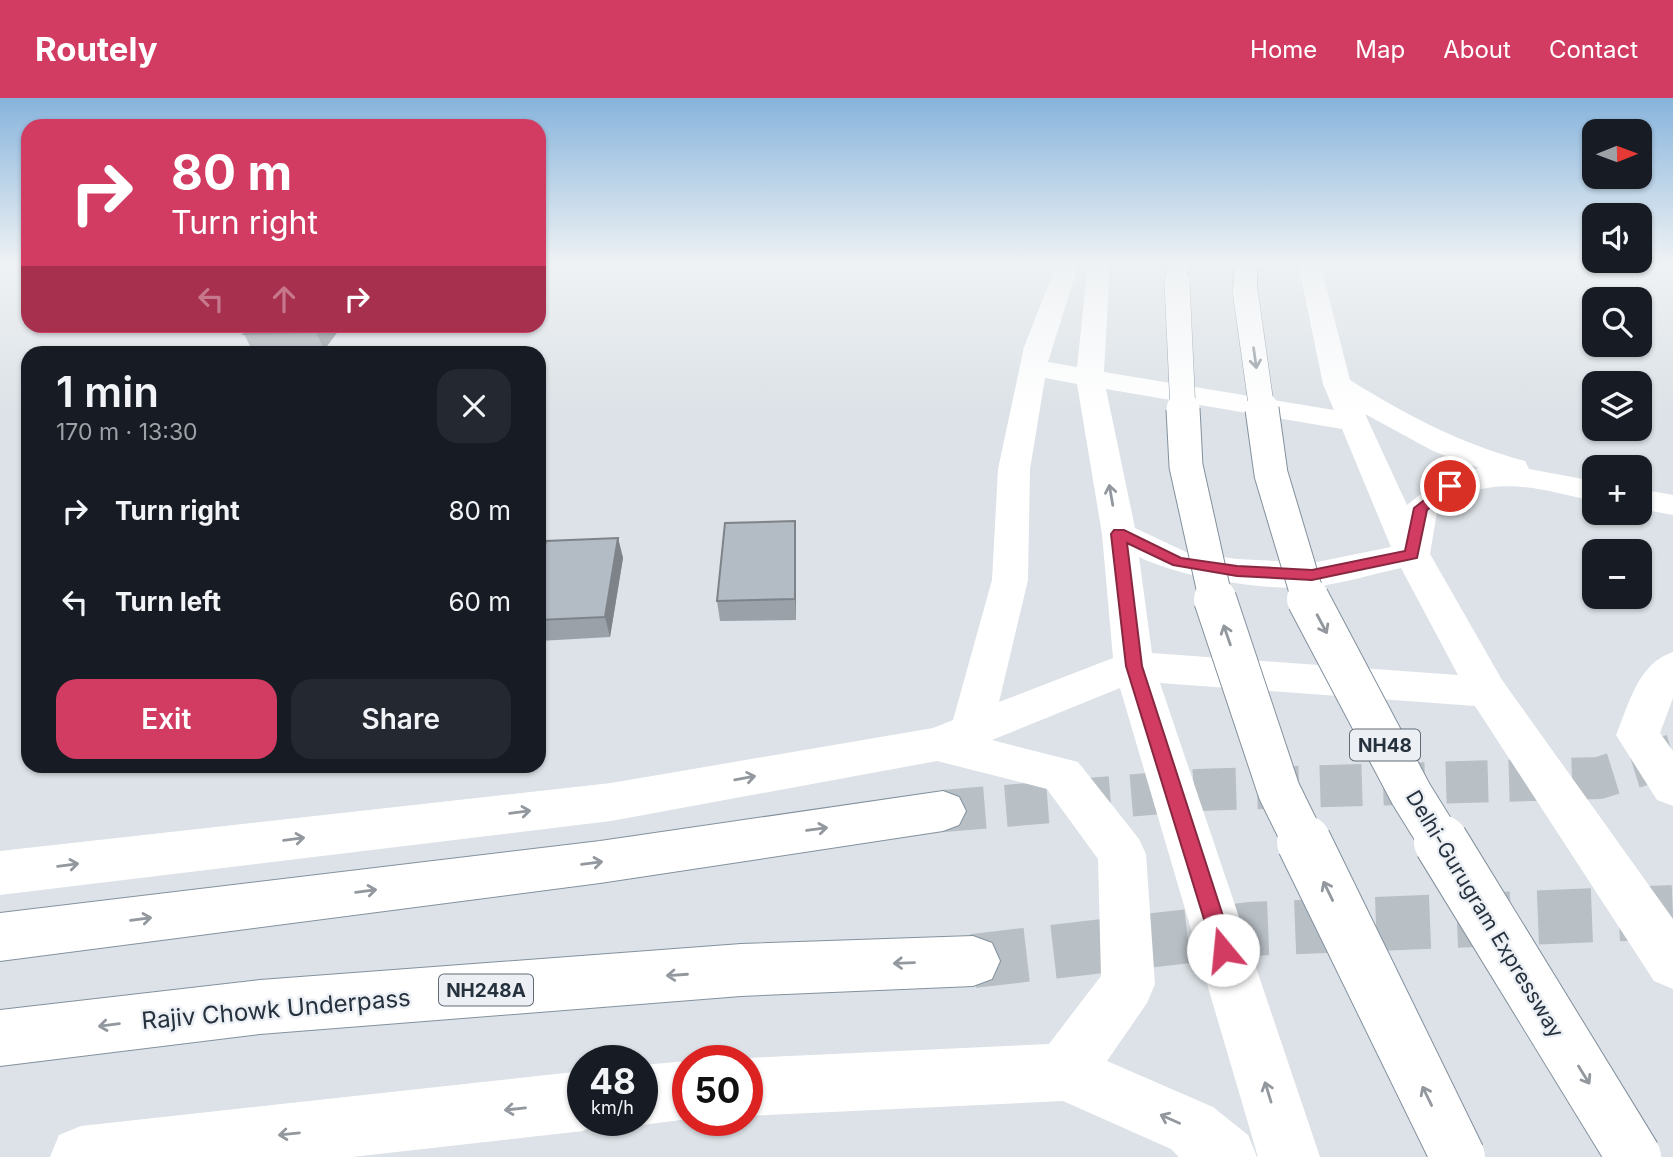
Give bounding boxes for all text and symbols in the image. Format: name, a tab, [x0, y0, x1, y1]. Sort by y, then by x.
text: Routely	[35, 29, 158, 69]
text: Home	[1250, 35, 1317, 64]
text: Map	[1355, 35, 1405, 64]
text: About	[1443, 35, 1511, 64]
text: Contact	[1549, 35, 1638, 64]
north arrow	[1582, 119, 1652, 189]
map controls	[1582, 119, 1652, 609]
text: 80 m	[171, 143, 292, 202]
icon: right	[56, 147, 147, 238]
text: Turn right	[171, 203, 318, 242]
button: sound	[1582, 203, 1652, 273]
icon: left	[192, 280, 230, 318]
icon: ahead	[265, 280, 303, 318]
icon: right	[338, 280, 376, 318]
button: search	[1582, 287, 1652, 357]
one-way arrow	[1248, 346, 1261, 369]
text: 1 min	[56, 366, 159, 417]
button: close	[437, 369, 511, 443]
button: layers	[1582, 371, 1652, 441]
text: 170 m · 13:30	[56, 418, 198, 446]
button: +	[1582, 455, 1652, 525]
pin	[1420, 456, 1480, 516]
icon: arrive	[1431, 467, 1469, 505]
one-way arrow	[1104, 484, 1118, 507]
icon: right	[56, 492, 94, 530]
text: Turn right	[115, 495, 240, 526]
text: 80 m	[448, 495, 511, 526]
button: −	[1582, 539, 1652, 609]
icon: left	[56, 583, 94, 621]
text: Turn left	[115, 586, 221, 617]
text: 60 m	[448, 586, 511, 617]
one-way arrow	[1315, 614, 1329, 634]
one-way arrow	[1220, 624, 1232, 646]
button: Exit	[56, 679, 277, 759]
button: Share	[291, 679, 511, 759]
road number: NH48	[1350, 730, 1420, 760]
one-way arrow	[733, 771, 755, 784]
street label: Delhi-Gurugram Expressway	[1401, 786, 1569, 1042]
one-way arrow	[508, 806, 531, 819]
one-way arrow	[805, 822, 828, 835]
one-way arrow	[282, 832, 305, 845]
one-way arrow	[580, 856, 603, 869]
one-way arrow	[56, 859, 79, 872]
one-way arrow	[1321, 881, 1334, 903]
one-way arrow	[354, 884, 377, 897]
one-way arrow	[129, 913, 151, 926]
position arrow	[1186, 913, 1260, 987]
one-way arrow	[893, 957, 916, 970]
one-way arrow	[666, 969, 689, 982]
road number: NH248A	[439, 974, 533, 1006]
street label: Rajiv Chowk Underpass	[140, 983, 412, 1035]
one-way arrow	[98, 1019, 121, 1032]
speed limit sign: 50	[672, 1045, 763, 1136]
text: 48	[589, 1060, 636, 1102]
one-way arrow	[1576, 1065, 1591, 1084]
one-way arrow	[1261, 1081, 1274, 1103]
one-way arrow	[1420, 1086, 1433, 1107]
text: km/h	[591, 1097, 634, 1118]
one-way arrow	[504, 1103, 527, 1116]
one-way arrow	[1160, 1112, 1182, 1125]
one-way arrow	[278, 1128, 301, 1141]

